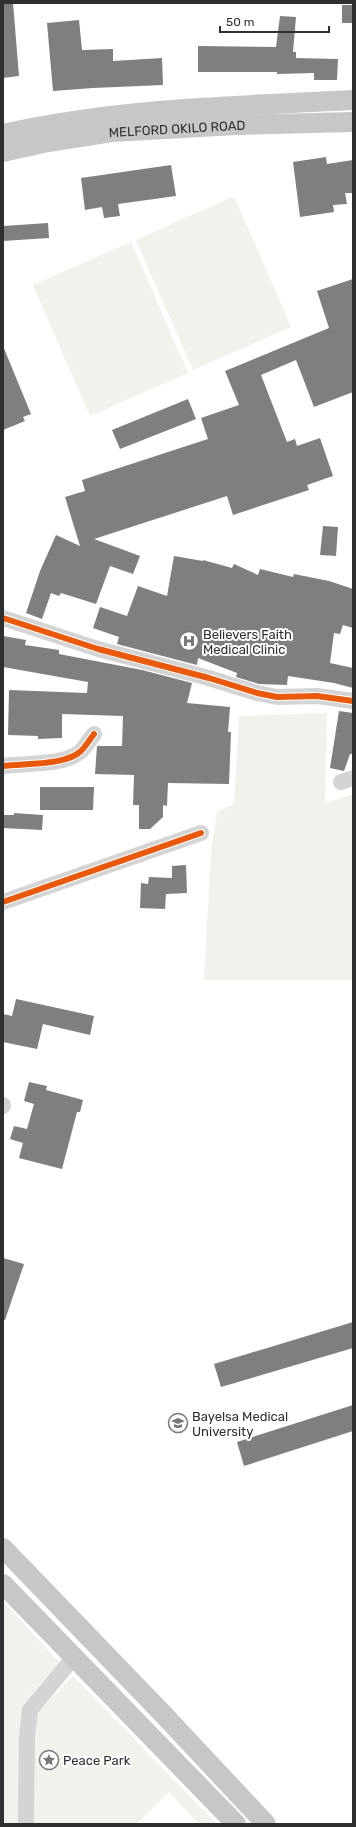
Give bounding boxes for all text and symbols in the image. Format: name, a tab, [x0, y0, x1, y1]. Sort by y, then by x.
scale bar	[220, 8, 329, 34]
text: 50 m	[226, 15, 254, 29]
street label: MELFORD OKILO ROAD	[108, 118, 246, 140]
place label: Believers Faith Medical Clinic	[203, 627, 292, 657]
hospital icon: Believers Faith Medical Clinic	[178, 630, 200, 652]
place label: Bayelsa Medical University	[192, 1409, 288, 1439]
school or university icon: Bayelsa Medical University	[167, 1412, 189, 1434]
place icon: Peace Park	[38, 1749, 60, 1771]
place label: Peace Park	[63, 1753, 131, 1768]

